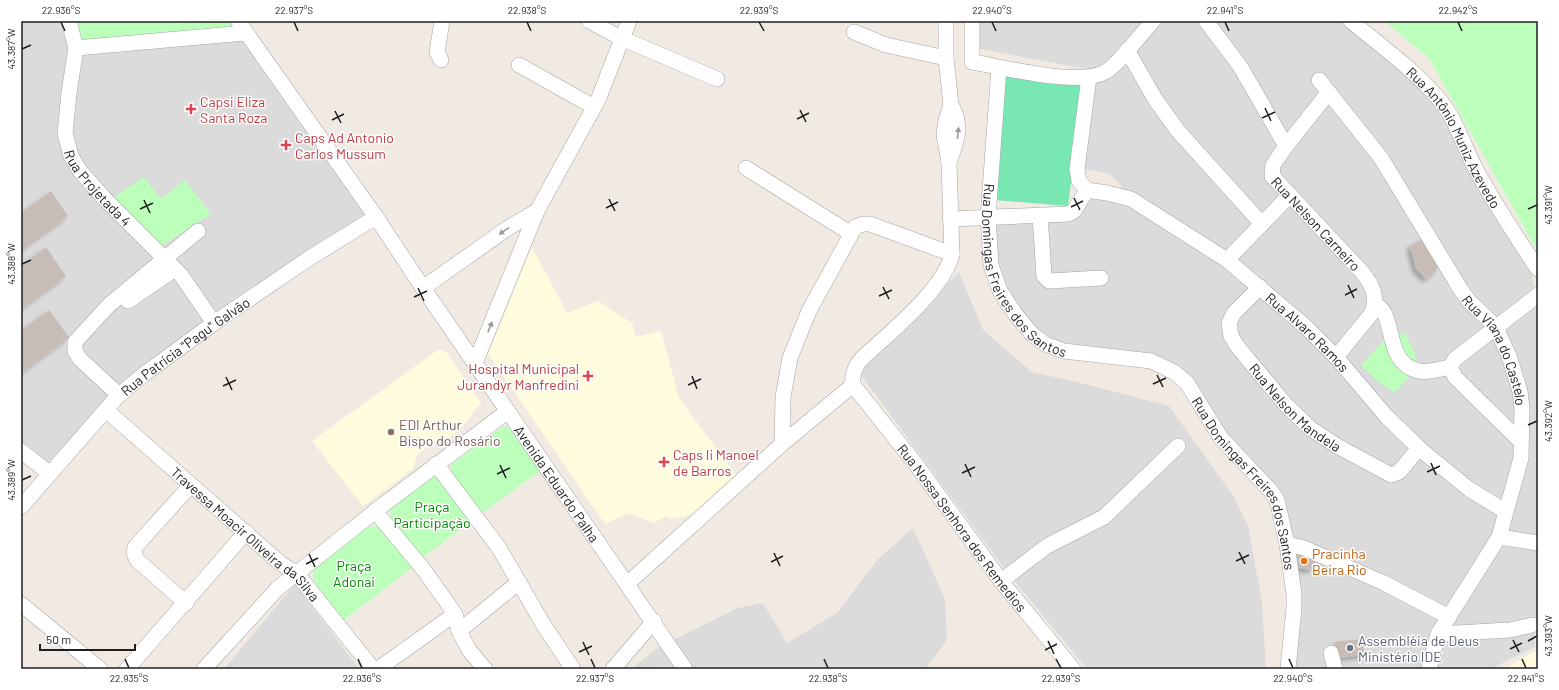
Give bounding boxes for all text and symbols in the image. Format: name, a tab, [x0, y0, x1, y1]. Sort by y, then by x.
text: 22.936°S	[42, 4, 80, 16]
text: 22.937°S	[275, 4, 313, 16]
text: 22.938°S	[508, 4, 547, 16]
text: 22.939°S	[740, 4, 779, 16]
text: 22.940°S	[972, 4, 1012, 16]
text: 22.941°S	[1207, 4, 1243, 16]
text: 22.942°S	[1438, 4, 1478, 16]
text: 43.387°W	[5, 28, 17, 70]
street label: Rua Antônio Muniz Azevedo	[1404, 63, 1505, 211]
place label: Capsi Eliza Santa Roza	[200, 93, 267, 126]
marker: Capsi Eliza Santa Roza	[185, 103, 197, 115]
one-way arrow	[955, 127, 961, 139]
place label: Caps Ad Antonio Carlos Mussum	[295, 129, 394, 162]
marker: Caps Ad Antonio Carlos Mussum	[280, 139, 292, 151]
street label: Rua Projetada 4	[61, 148, 135, 229]
street label: Rua Nelson Carneiro	[1268, 173, 1365, 274]
street label: Rua Domingas Freires dos Santos	[979, 183, 1070, 360]
text: 43.391°W	[1542, 185, 1554, 225]
one-way arrow	[498, 227, 509, 235]
text: 43.388°W	[5, 243, 17, 285]
street label: Rua Alvaro Ramos	[1263, 288, 1353, 375]
street label: Rua Viana do Castelo	[1459, 291, 1530, 406]
street label: Rua Patrícia "Pagu" Galvão	[117, 293, 253, 399]
one-way arrow	[487, 321, 493, 332]
place label: Hospital Municipal Jurandyr Manfredini	[457, 360, 579, 393]
street label: Rua Nelson Mandela	[1246, 360, 1345, 455]
marker: Hospital Municipal Jurandyr Manfredini	[582, 370, 594, 382]
street label: Rua Domingas Freires dos Santos	[1189, 393, 1299, 571]
text: 43.392°W	[1542, 400, 1554, 442]
place label: EDI Arthur Bispo do Rosário	[399, 416, 501, 449]
street label: Avenida Eduardo Palha	[511, 422, 603, 545]
marker: EDI Arthur Bispo do Rosário	[386, 427, 396, 437]
street label: Rua Nossa Senhora dos Remedios	[894, 440, 1031, 615]
place label: Caps Ii Manoel de Barros	[673, 446, 759, 479]
marker: Caps Ii Manoel de Barros	[658, 456, 670, 468]
text: 43.389°W	[5, 459, 17, 501]
street label: Travessa Moacir Oliveira da Silva	[168, 463, 324, 604]
park label: Praça Participação	[393, 498, 471, 531]
place label: Pracinha Beira Rio	[1312, 545, 1367, 578]
marker: Pracinha Beira Rio	[1299, 556, 1309, 566]
park label: Praça Adonai	[333, 557, 375, 590]
text: 43.393°W	[1542, 615, 1554, 657]
scale bar	[40, 626, 135, 652]
text: 50 m	[46, 632, 71, 646]
place label: Assemblèia de Deus Ministério IDE	[1358, 632, 1479, 665]
marker: Assemblèia de Deus Ministério IDE	[1345, 643, 1355, 653]
text: 22.935°S	[110, 672, 148, 684]
text: 22.936°S	[343, 672, 381, 684]
text: 22.937°S	[576, 672, 614, 684]
text: 22.938°S	[809, 672, 848, 684]
text: 22.939°S	[1042, 672, 1081, 684]
text: 22.940°S	[1273, 672, 1313, 684]
text: 22.941°S	[1508, 672, 1544, 684]

